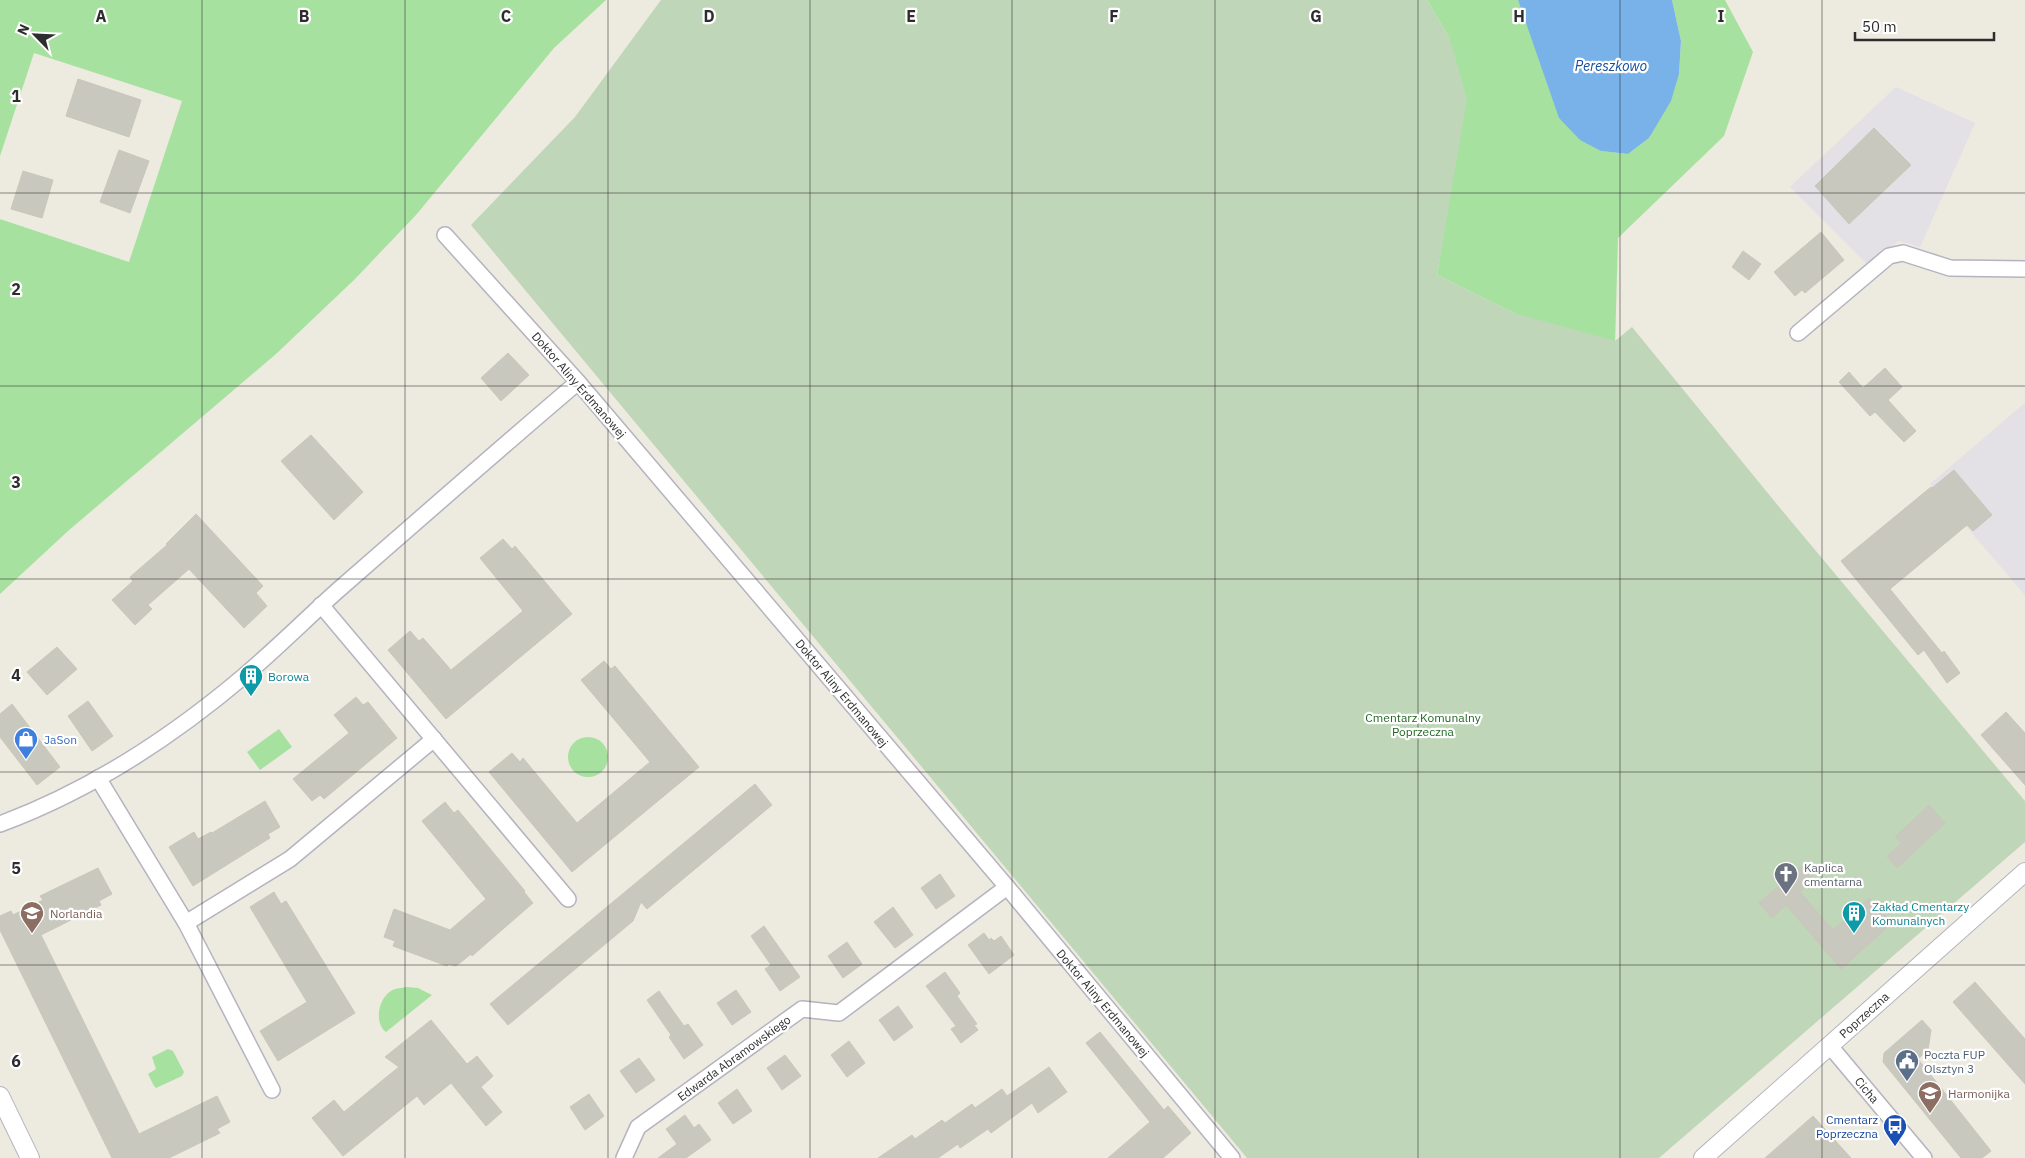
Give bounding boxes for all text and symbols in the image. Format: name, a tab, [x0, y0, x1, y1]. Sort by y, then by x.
text: A	[96, 6, 107, 26]
text: B	[299, 6, 310, 26]
text: C	[501, 6, 511, 26]
text: D	[703, 6, 715, 26]
text: E	[906, 6, 916, 26]
text: F	[1109, 6, 1119, 26]
text: G	[1310, 6, 1322, 26]
text: H	[1513, 6, 1525, 26]
text: I	[1718, 6, 1725, 26]
north arrow	[10, 10, 60, 60]
scale bar	[1855, 10, 1994, 42]
text: 50 m	[1862, 17, 1897, 36]
text: N	[13, 21, 33, 38]
water label: Pereszkowo	[1575, 57, 1647, 75]
text: 1	[11, 86, 21, 106]
text: 2	[11, 279, 21, 299]
street label: Doktor Aliny Erdmanowej	[529, 329, 629, 441]
text: 3	[11, 472, 21, 492]
street label: Doktor Aliny Erdmanowej	[793, 636, 891, 750]
building icon: Borowa	[238, 663, 264, 697]
text: 4	[11, 665, 21, 685]
place label: Borowa	[268, 669, 310, 684]
park label: Cmentarz Komunalny Poprzeczna	[1365, 710, 1481, 739]
shop icon: JaSon	[13, 726, 39, 760]
place label: JaSon	[44, 732, 77, 747]
text: 5	[11, 858, 21, 878]
place label: Kaplica cmentarna	[1804, 860, 1863, 889]
church icon: Kaplica cmentarna	[1773, 861, 1799, 895]
place label: Zakład Cmentarzy Komunalnych	[1872, 899, 1969, 928]
school or university icon: Norlandia	[19, 900, 45, 934]
building icon: Zakład Cmentarzy Komunalnych	[1841, 900, 1867, 934]
place label: Norlandia	[50, 906, 103, 921]
street label: Doktor Aliny Erdmanowej	[1054, 946, 1152, 1060]
street label: Poprzeczna	[1836, 988, 1892, 1041]
street label: Edwarda Abramowskiego	[674, 1012, 794, 1104]
place label: Poczta FUP Olsztyn 3	[1924, 1047, 1985, 1076]
public building icon: Poczta FUP Olsztyn 3	[1894, 1048, 1920, 1082]
text: 6	[11, 1051, 21, 1071]
street label: Cicha	[1852, 1074, 1883, 1107]
school or university icon: Harmonijka	[1917, 1080, 1943, 1114]
place label: Harmonijka	[1948, 1086, 2011, 1101]
place label: Cmentarz Poprzeczna	[1816, 1112, 1879, 1141]
bus stop icon: Cmentarz Poprzeczna	[1882, 1113, 1908, 1147]

